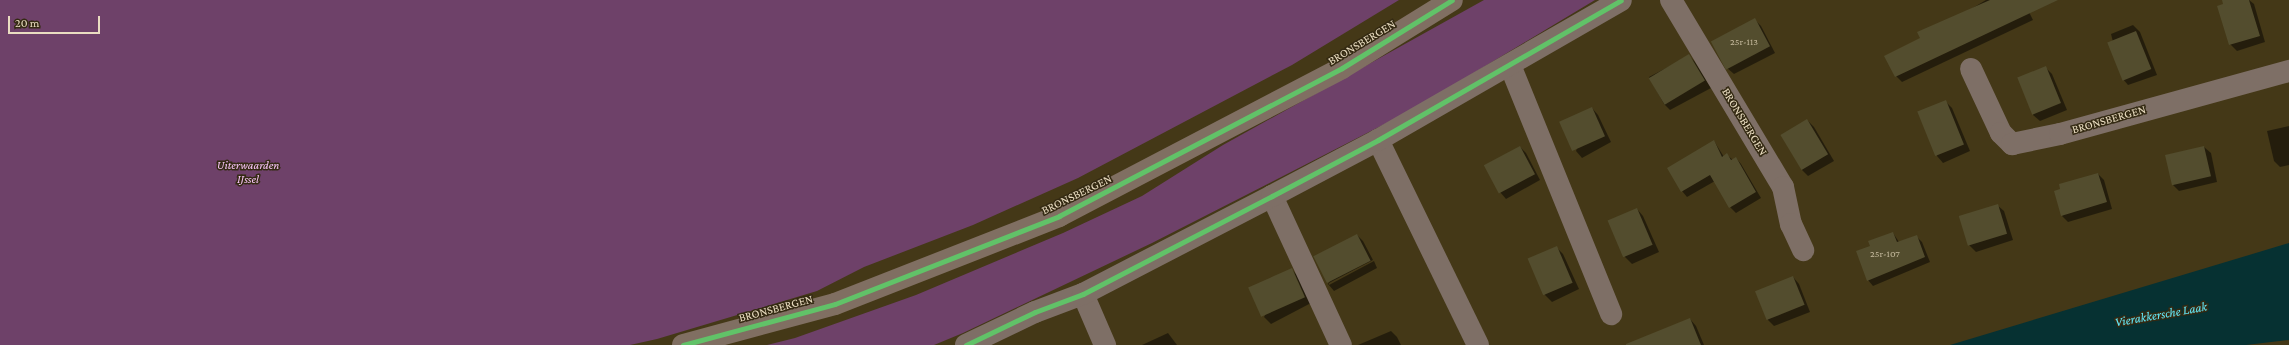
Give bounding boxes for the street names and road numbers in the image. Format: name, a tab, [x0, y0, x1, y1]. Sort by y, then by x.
street label: BRONSBERGEN	[1326, 17, 1398, 69]
street label: BRONSBERGEN	[1718, 86, 1770, 158]
street label: BRONSBERGEN	[2070, 103, 2148, 137]
street label: BRONSBERGEN	[1040, 172, 1114, 218]
street label: BRONSBERGEN	[737, 292, 815, 326]

